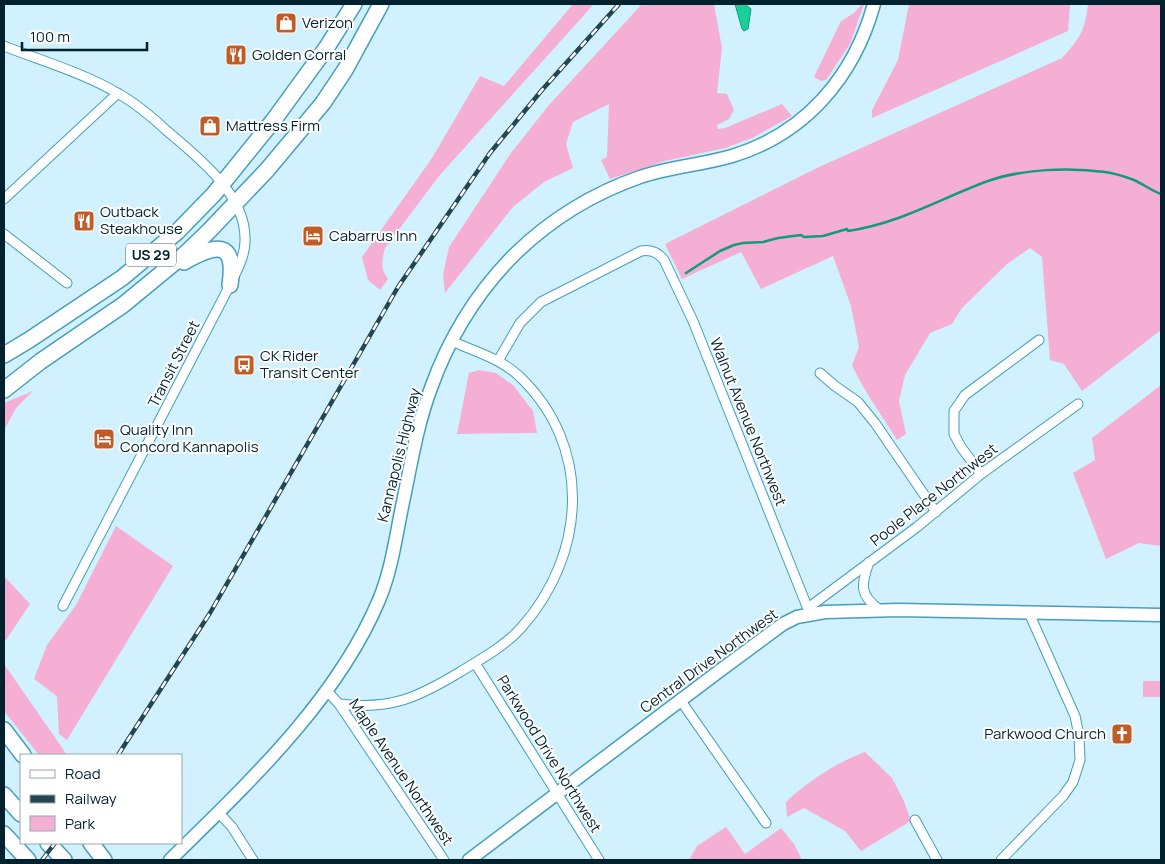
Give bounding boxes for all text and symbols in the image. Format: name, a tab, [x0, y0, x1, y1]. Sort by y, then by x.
shop icon: Verizon	[274, 11, 298, 35]
place label: Verizon	[302, 12, 353, 33]
scale bar	[22, 20, 148, 52]
text: 100 m	[30, 26, 70, 47]
restaurant icon: Golden Corral	[224, 43, 248, 67]
place label: Golden Corral	[252, 44, 346, 65]
shop icon: Mattress Firm	[198, 114, 222, 138]
place label: Mattress Firm	[226, 115, 320, 136]
place label: Outback Steakhouse	[100, 201, 183, 239]
restaurant icon: Outback Steakhouse	[72, 209, 96, 233]
hotel icon: Cabarrus Inn	[301, 224, 325, 248]
place label: Cabarrus Inn	[329, 225, 417, 246]
road number: US 29	[126, 244, 176, 266]
street label: Transit Street	[143, 317, 204, 411]
street label: Walnut Avenue Northwest	[705, 335, 792, 509]
place label: CK Rider Transit Center	[260, 345, 360, 383]
bus stop icon: CK Rider Transit Center	[232, 353, 256, 377]
street label: Kannapolis Highway	[372, 386, 425, 524]
place label: Quality Inn Concord Kannapolis	[120, 419, 259, 457]
hotel icon: Quality Inn Concord Kannapolis	[92, 427, 116, 451]
street label: Poole Place Northwest	[866, 438, 1002, 551]
street label: Central Drive Northwest	[636, 603, 782, 718]
street label: Parkwood Drive Northwest	[492, 671, 607, 837]
street label: Maple Avenue Northwest	[344, 694, 458, 849]
church icon: Parkwood Church	[1110, 722, 1134, 746]
place label: Parkwood Church	[984, 723, 1106, 744]
legend	[20, 754, 182, 844]
text: Road	[65, 763, 101, 784]
text: Railway	[65, 788, 117, 809]
text: Park	[65, 813, 95, 834]

